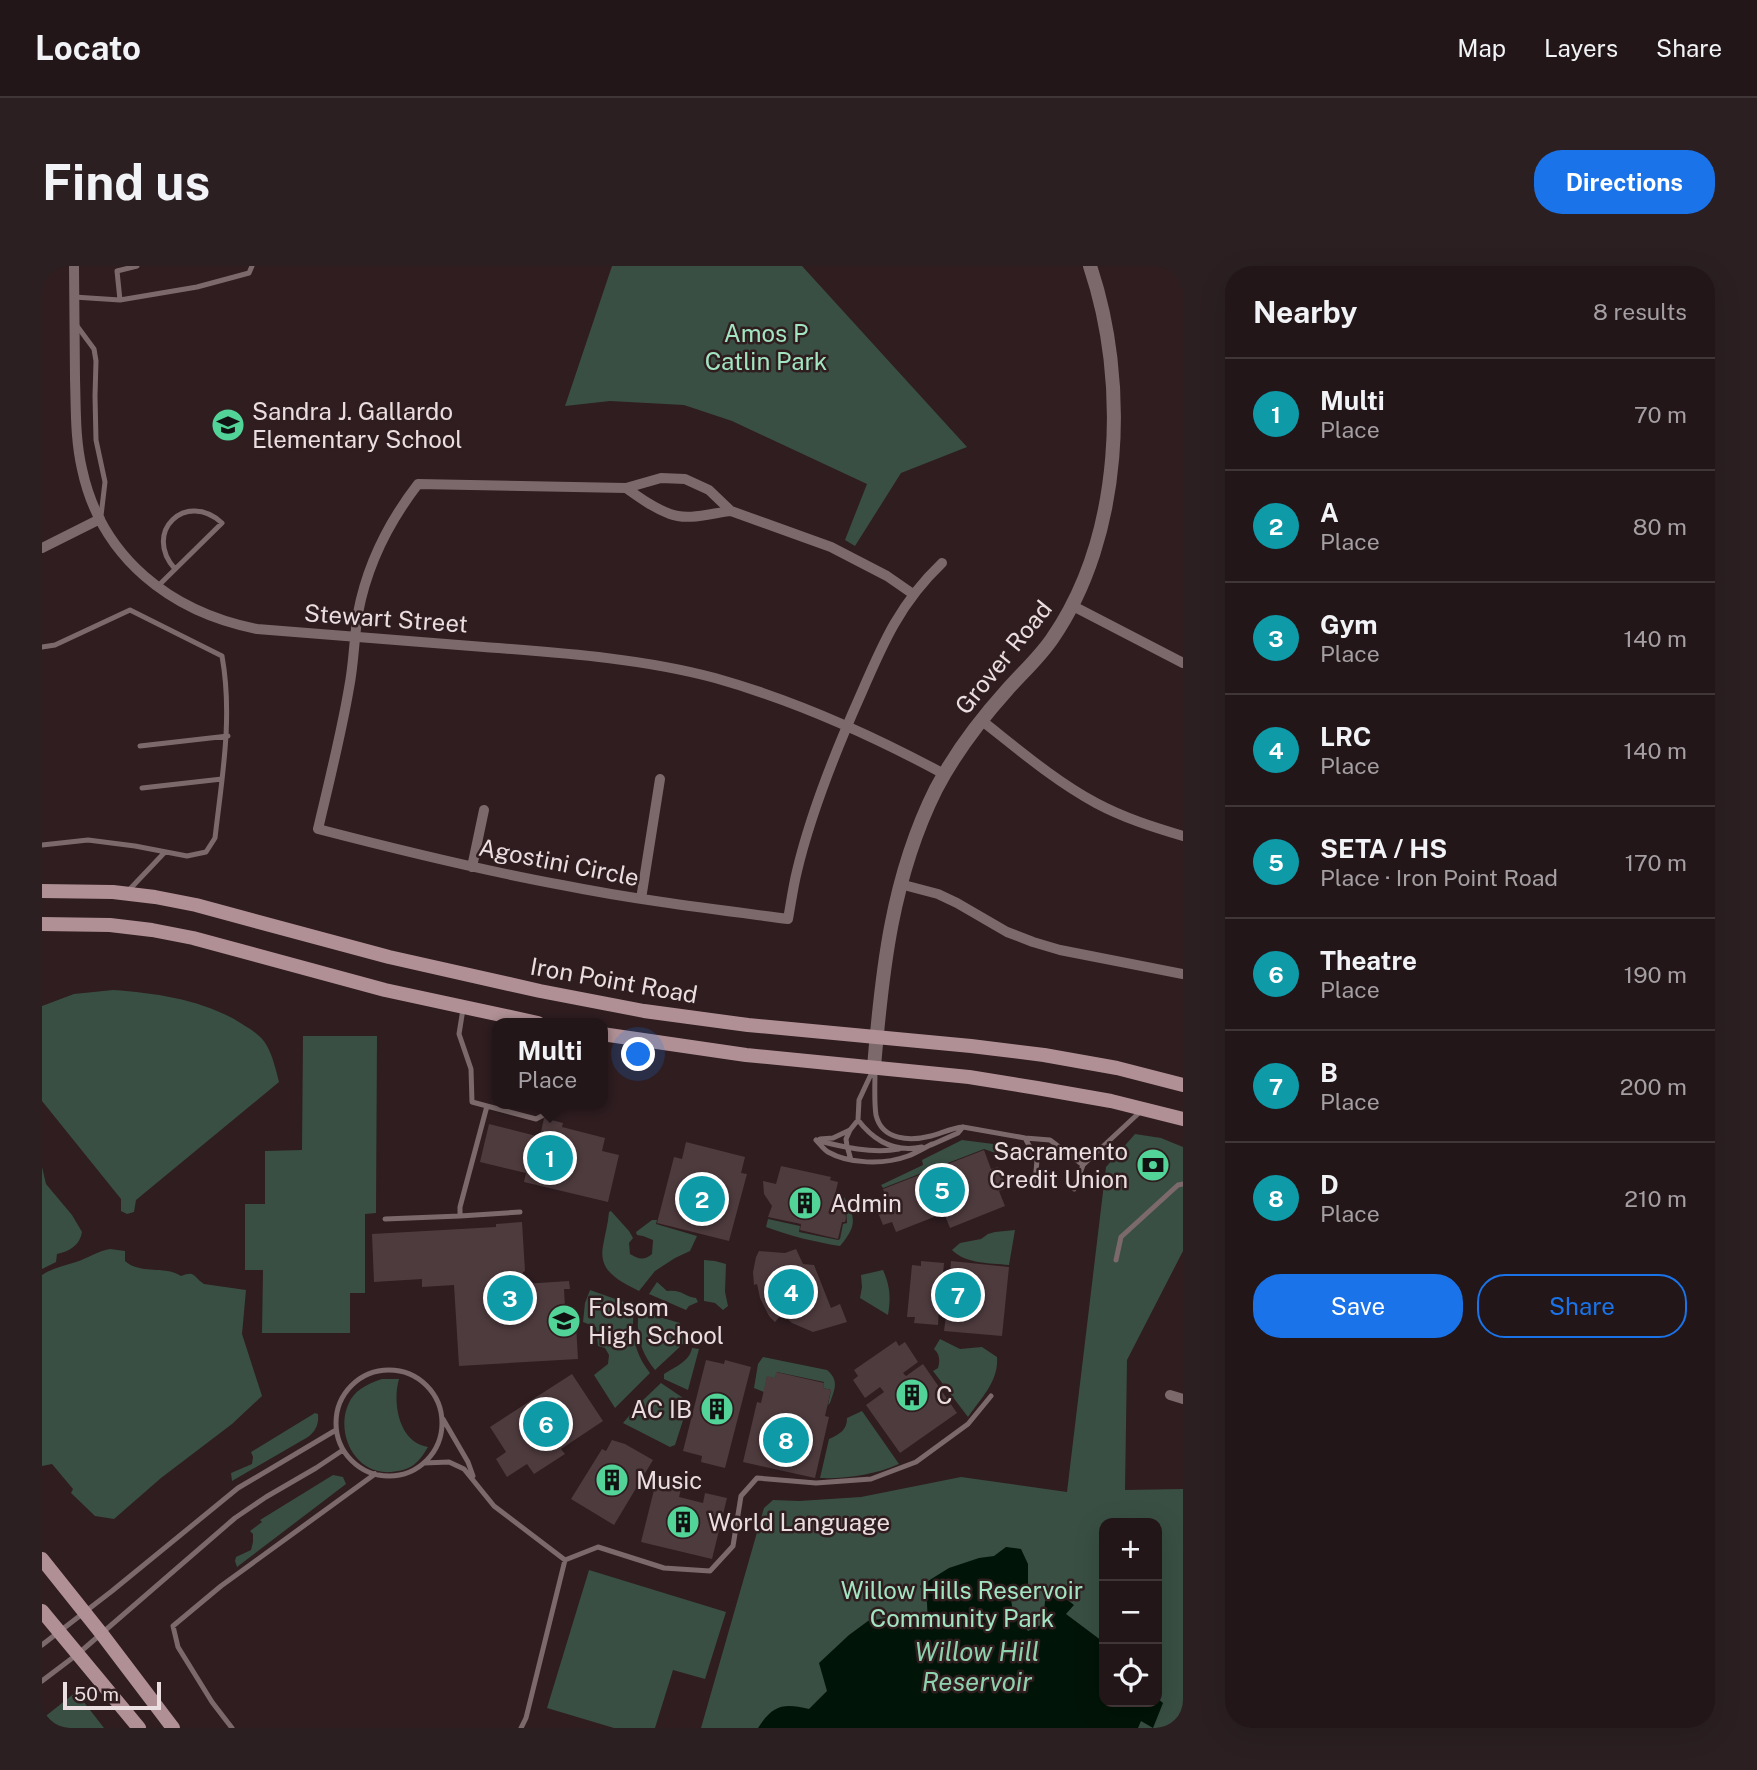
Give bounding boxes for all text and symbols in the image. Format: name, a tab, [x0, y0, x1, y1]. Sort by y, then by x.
text: Locato	[35, 29, 141, 67]
text: Map	[1457, 34, 1506, 62]
text: Layers	[1544, 34, 1618, 62]
text: Share	[1656, 34, 1722, 62]
button: Directions	[1534, 150, 1715, 214]
text: Find us	[42, 153, 210, 211]
text: Nearby	[1253, 294, 1357, 330]
text: 8 results	[1593, 298, 1687, 325]
park label: Amos P Catlin Park	[705, 319, 827, 375]
text: Multi	[1320, 385, 1385, 416]
place label: Sandra J. Gallardo Elementary School	[252, 397, 463, 453]
text: 1	[1271, 401, 1281, 428]
text: 70 m	[1634, 401, 1687, 428]
school or university icon: Sandra J. Gallardo Elementary School	[209, 406, 247, 444]
text: Place	[1320, 416, 1380, 443]
text: A	[1320, 497, 1339, 528]
text: 2	[1269, 513, 1283, 540]
text: 80 m	[1633, 513, 1687, 540]
text: Place	[1320, 528, 1380, 555]
street label: Grover Road	[949, 595, 1057, 719]
street label: Stewart Street	[303, 598, 469, 638]
text: Gym	[1320, 609, 1378, 640]
text: 3	[1268, 625, 1284, 652]
text: 140 m	[1624, 625, 1687, 652]
text: Place	[1320, 640, 1380, 667]
text: LRC	[1320, 721, 1371, 752]
text: 4	[1268, 737, 1284, 764]
text: 140 m	[1624, 737, 1687, 764]
text: Place	[1320, 752, 1380, 779]
street label: Agostini Circle	[477, 833, 641, 891]
text: SETA / HS	[1320, 833, 1447, 864]
text: 5	[1268, 849, 1284, 876]
text: 170 m	[1625, 849, 1687, 876]
text: Place · Iron Point Road	[1320, 864, 1558, 891]
text: Theatre	[1320, 945, 1417, 976]
street label: Iron Point Road	[528, 952, 700, 1008]
text: 6	[1268, 961, 1284, 988]
text: 190 m	[1624, 961, 1687, 988]
text: Place	[1320, 976, 1380, 1003]
popup	[492, 1018, 608, 1109]
text: Multi	[518, 1035, 582, 1066]
your location	[621, 1037, 655, 1071]
text: B	[1320, 1057, 1338, 1088]
text: Place	[518, 1066, 577, 1093]
text: 7	[1269, 1073, 1283, 1100]
text: 200 m	[1620, 1073, 1687, 1100]
text: Place	[1320, 1088, 1380, 1115]
pin: 1	[527, 1132, 573, 1184]
place label: Sacramento Credit Union	[989, 1137, 1128, 1193]
bank icon: Sacramento Credit Union	[1134, 1146, 1172, 1184]
pin: 5	[919, 1164, 965, 1216]
text: D	[1320, 1169, 1339, 1200]
pin: 2	[679, 1173, 725, 1225]
building icon: Admin	[786, 1184, 824, 1222]
text: 8	[1268, 1185, 1284, 1212]
text: 210 m	[1624, 1185, 1687, 1212]
place label: Admin	[830, 1189, 902, 1217]
text: Place	[1320, 1200, 1380, 1227]
pin: 4	[768, 1266, 814, 1318]
pin: 7	[935, 1269, 981, 1321]
pin: 3	[487, 1272, 533, 1324]
button: Save	[1253, 1274, 1463, 1338]
button: Share	[1477, 1274, 1687, 1338]
place label: Folsom High School	[588, 1293, 724, 1349]
school or university icon: Folsom High School	[545, 1302, 583, 1340]
building icon: C	[893, 1376, 931, 1414]
place label: C	[936, 1381, 953, 1409]
building icon: AC IB	[698, 1390, 736, 1428]
place label: AC IB	[631, 1395, 692, 1423]
pin: 6	[523, 1398, 569, 1450]
pin: 8	[763, 1414, 809, 1466]
building icon: Music	[593, 1461, 631, 1499]
place label: Music	[636, 1466, 702, 1494]
building icon: World Language	[664, 1503, 702, 1541]
place label: World Language	[708, 1508, 890, 1536]
map controls	[1099, 1518, 1162, 1707]
button: +	[1099, 1518, 1162, 1581]
park label: Willow Hills Reservoir Community Park	[841, 1576, 1083, 1632]
button: −	[1099, 1581, 1162, 1644]
water label: Willow Hill Reservoir	[915, 1636, 1039, 1697]
button: locate	[1099, 1644, 1162, 1707]
scale bar	[63, 1679, 161, 1711]
text: 50 m	[74, 1683, 119, 1705]

